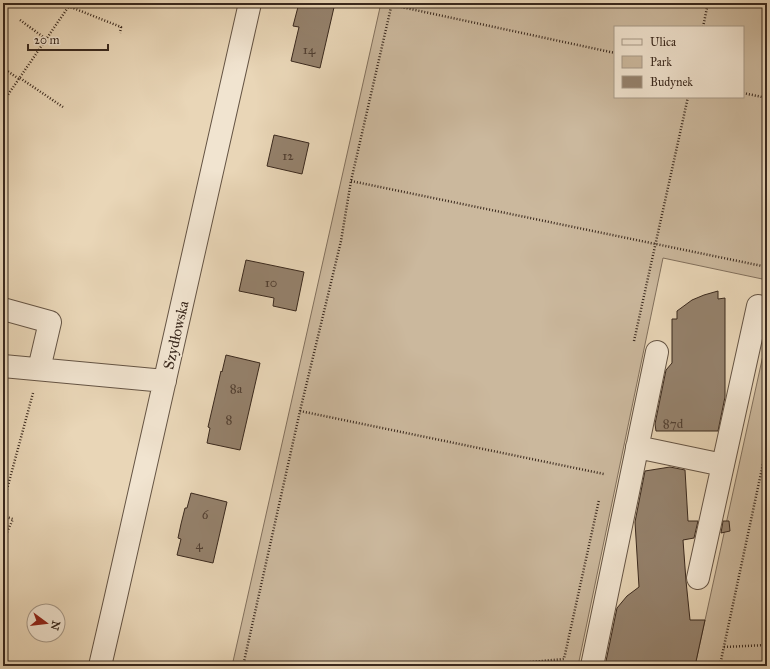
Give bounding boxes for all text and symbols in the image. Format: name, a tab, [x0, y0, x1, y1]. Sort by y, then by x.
scale bar	[28, 26, 108, 52]
legend	[614, 26, 744, 98]
text: 20 m	[34, 33, 60, 47]
text: Ulica	[650, 35, 677, 49]
house number: 14	[303, 42, 316, 58]
text: Park	[650, 55, 672, 69]
text: Budynek	[650, 75, 693, 89]
house number: 12	[282, 148, 294, 164]
house number: 10	[265, 275, 277, 291]
street label: Szydłowska	[159, 298, 193, 371]
house number: 8a	[230, 381, 243, 397]
house number: 8	[226, 412, 233, 428]
house number: 87d	[663, 416, 684, 432]
house number: 6	[202, 507, 209, 523]
house number: 4	[195, 537, 203, 553]
north arrow	[26, 603, 66, 643]
text: N	[48, 619, 63, 632]

